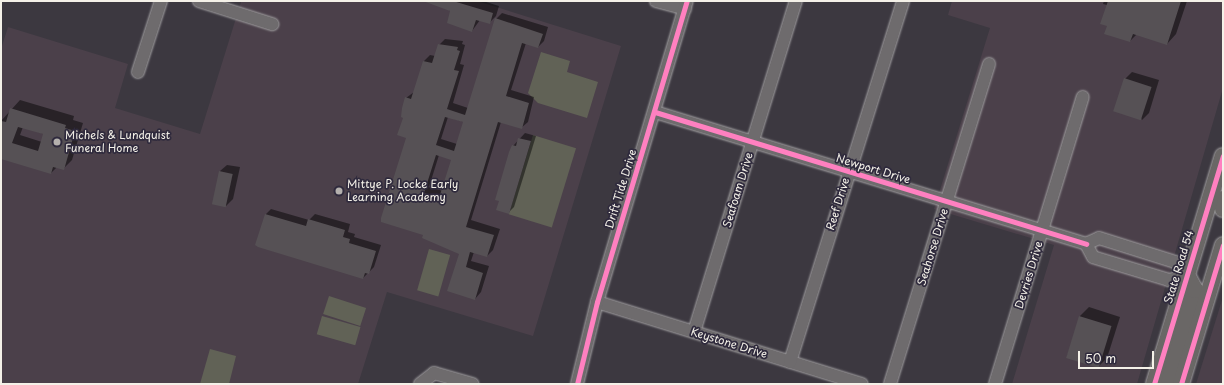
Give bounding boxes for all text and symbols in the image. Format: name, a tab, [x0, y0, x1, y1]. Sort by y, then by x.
place label: Michels & Lundquist Funeral Home	[65, 129, 170, 155]
marker: Michels & Lundquist Funeral Home	[52, 137, 62, 147]
street label: Drift Tide Drive	[602, 147, 640, 231]
street label: Seafoam Drive	[720, 151, 756, 229]
street label: Newport Drive	[834, 151, 912, 187]
street label: Reef Drive	[824, 176, 852, 232]
place label: Mittye P. Locke Early Learning Academy	[347, 178, 458, 204]
marker: Mittye P. Locke Early Learning Academy	[334, 186, 344, 196]
street label: Seahorse Drive	[915, 207, 951, 287]
street label: State Road 54	[1162, 228, 1196, 306]
street label: Devries Drive	[1012, 239, 1046, 311]
street label: Keystone Drive	[689, 325, 769, 361]
scale bar	[1080, 343, 1156, 369]
text: 50 m	[1085, 349, 1116, 367]

